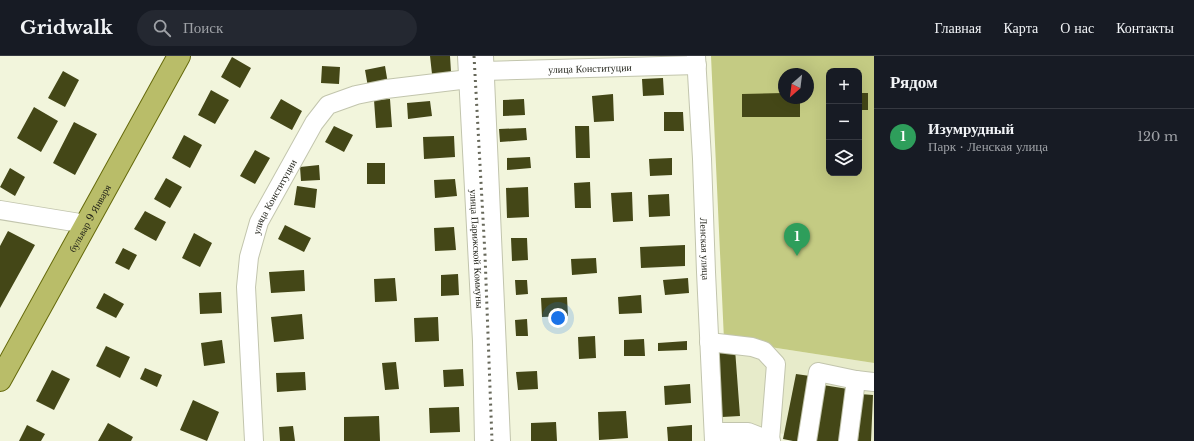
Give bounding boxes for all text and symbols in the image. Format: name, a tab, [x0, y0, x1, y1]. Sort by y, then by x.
search box	[137, 10, 417, 46]
text: Gridwalk	[20, 16, 113, 39]
icon: search	[151, 17, 173, 39]
text: Поиск	[183, 18, 223, 37]
text: Главная	[934, 19, 981, 37]
text: Карта	[1003, 19, 1038, 37]
text: О нас	[1060, 19, 1094, 37]
text: Контакты	[1116, 19, 1174, 37]
street label: улица Конституции	[548, 60, 633, 76]
north arrow	[778, 68, 814, 104]
map controls	[826, 68, 862, 176]
button: +	[826, 68, 862, 104]
text: Рядом	[890, 72, 938, 93]
button: −	[826, 104, 862, 140]
text: Изумрудный	[928, 119, 1014, 138]
text: 1	[900, 128, 906, 145]
text: 120 m	[1137, 128, 1178, 145]
text: Парк · Ленская улица	[928, 138, 1048, 155]
button: layers	[826, 140, 862, 176]
street label: улица Конституции	[249, 156, 300, 236]
street label: бульвар 9 Января	[65, 181, 114, 254]
street label: улица Парижской Коммуны	[468, 189, 487, 309]
street label: Ленская улица	[698, 217, 713, 281]
pin: 1	[784, 223, 810, 256]
your location	[548, 308, 568, 328]

